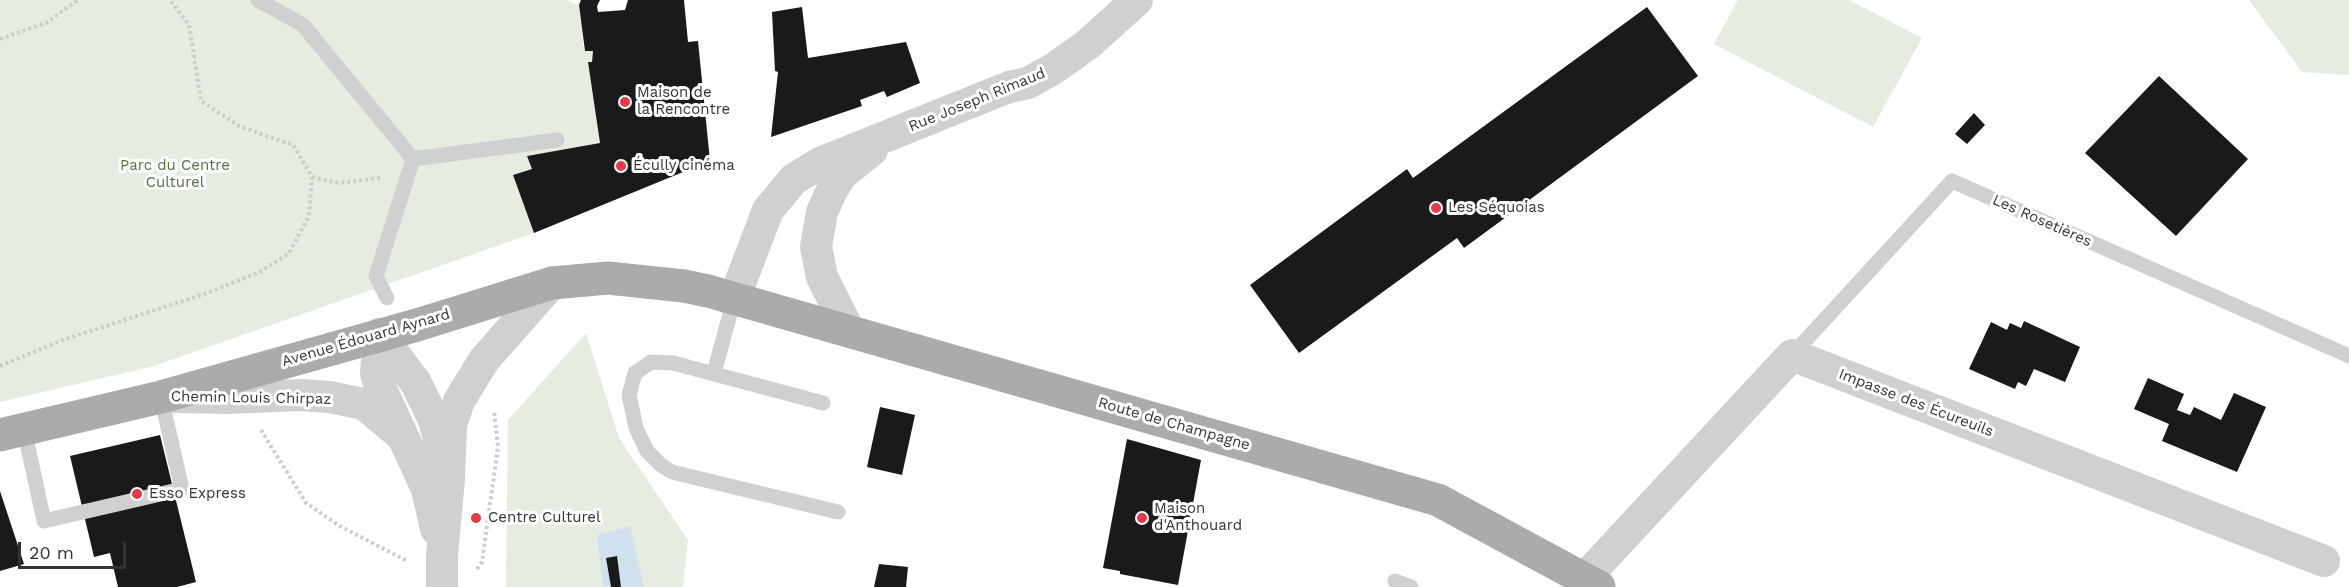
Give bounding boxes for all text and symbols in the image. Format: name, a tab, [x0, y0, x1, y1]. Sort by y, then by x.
street label: Rue Joseph Rimaud	[906, 64, 1048, 136]
place label: Maison de la Rencontre	[637, 84, 730, 119]
marker: Maison de la Rencontre	[618, 95, 632, 109]
park label: Parc du Centre Culturel	[120, 157, 230, 192]
place label: Écully cinéma	[633, 157, 735, 175]
marker: Écully cinéma	[614, 159, 628, 173]
street label: Les Rosetières	[1990, 191, 2094, 251]
place label: Les Séquoias	[1448, 199, 1545, 217]
marker: Les Séquoias	[1429, 201, 1443, 215]
street label: Avenue Édouard Aynard	[280, 305, 452, 371]
street label: Impasse des Écureuils	[1836, 365, 1996, 441]
street label: Chemin Louis Chirpaz	[171, 388, 331, 408]
street label: Route de Champagne	[1096, 394, 1252, 454]
place label: Esso Express	[149, 485, 246, 503]
marker: Esso Express	[130, 487, 144, 501]
place label: Maison d'Anthouard	[1154, 500, 1242, 535]
place label: Centre Culturel	[488, 509, 601, 527]
marker: Centre Culturel	[469, 511, 483, 525]
marker: Maison d'Anthouard	[1135, 511, 1149, 525]
scale bar	[21, 530, 129, 568]
text: 20 m	[29, 542, 74, 563]

